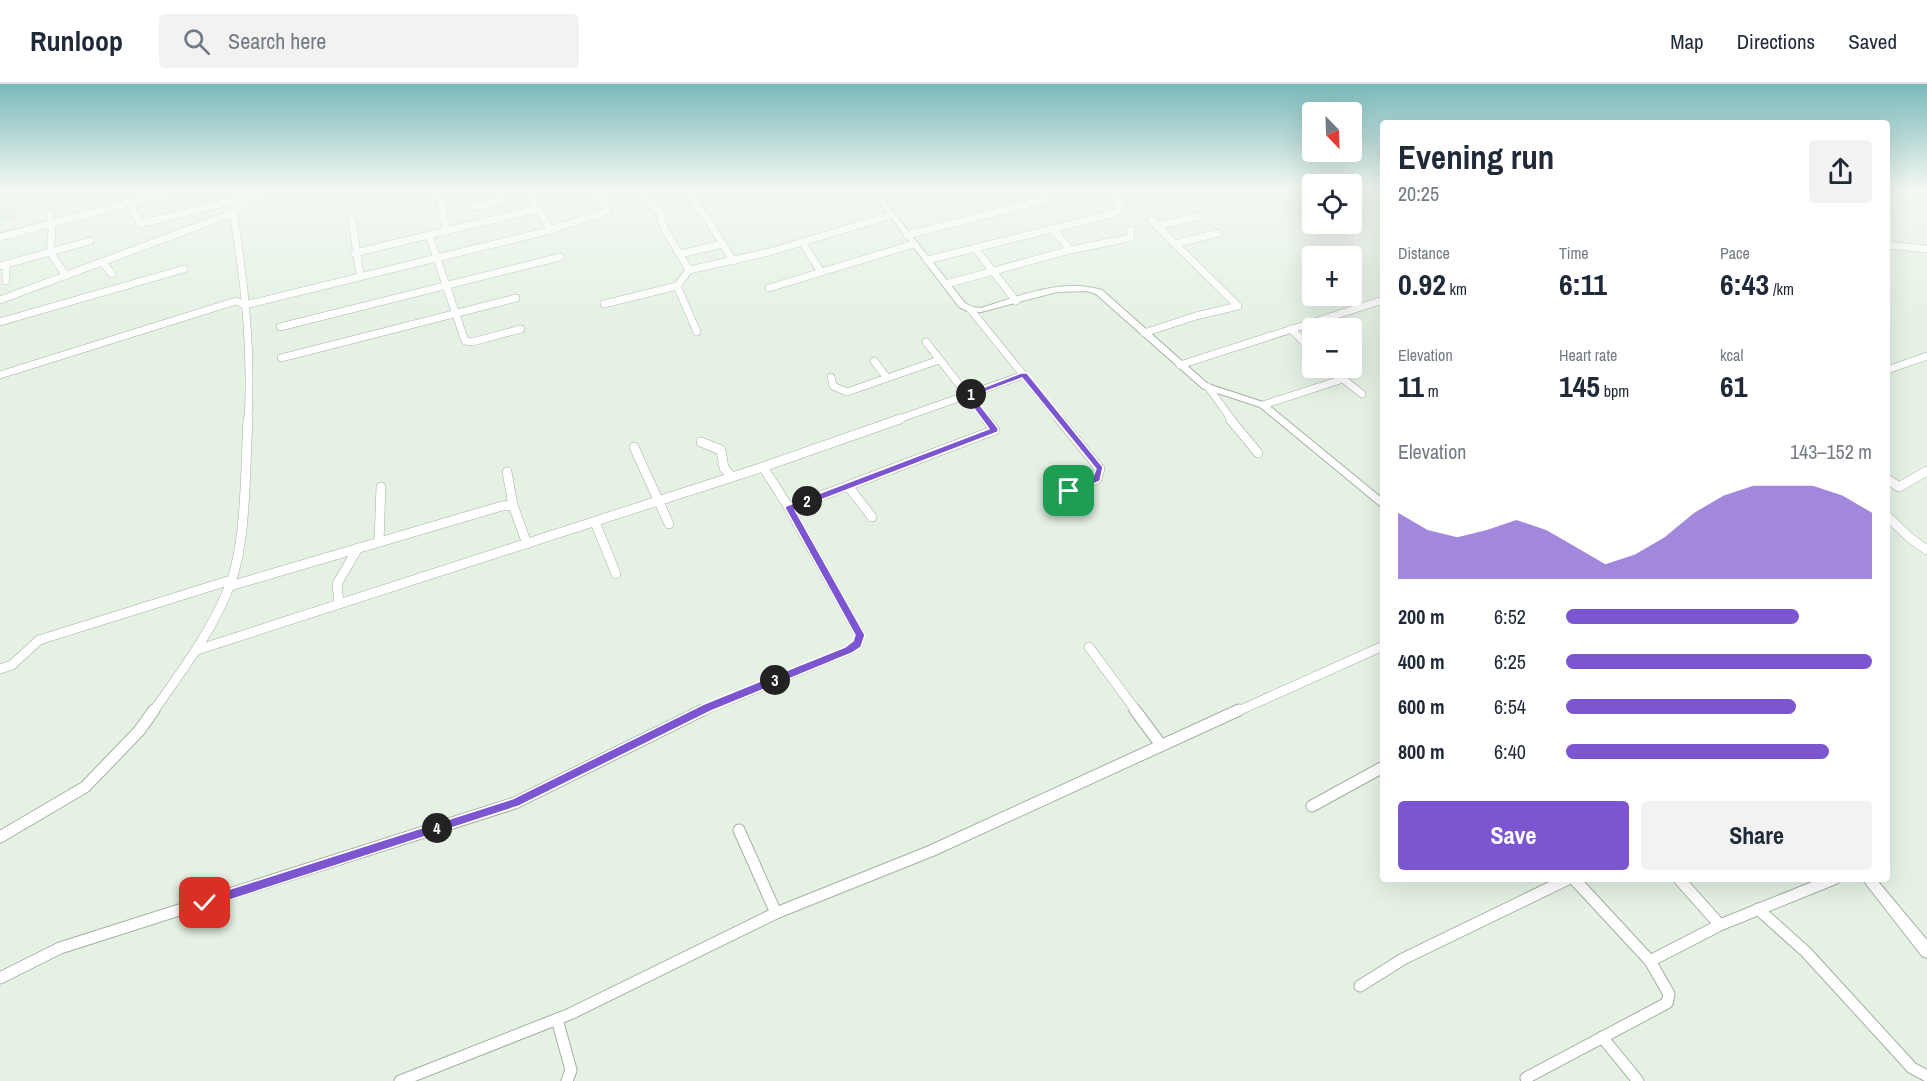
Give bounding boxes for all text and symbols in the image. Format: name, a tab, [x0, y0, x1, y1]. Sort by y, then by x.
search box	[159, 14, 579, 68]
text: Runloop	[30, 22, 123, 60]
icon: search	[180, 25, 213, 58]
text: Search here	[228, 26, 326, 56]
text: Map	[1670, 27, 1704, 56]
text: Directions	[1737, 27, 1815, 56]
text: Saved	[1848, 27, 1897, 56]
north arrow	[1302, 102, 1362, 162]
map controls	[1302, 102, 1362, 378]
text: Evening run	[1398, 135, 1554, 179]
button: share	[1809, 140, 1872, 203]
button: locate	[1302, 174, 1362, 234]
text: 20:25	[1398, 180, 1439, 207]
text: Distance	[1398, 242, 1450, 264]
text: Time	[1559, 242, 1589, 264]
text: Pace	[1720, 242, 1750, 264]
button: +	[1302, 246, 1362, 306]
text: 0.92	[1398, 264, 1446, 304]
text: 6:11	[1559, 264, 1607, 304]
text: 6:43	[1720, 264, 1769, 304]
text: km	[1446, 278, 1467, 300]
text: /km	[1769, 278, 1794, 300]
button: −	[1302, 318, 1362, 378]
text: Elevation	[1398, 344, 1453, 366]
text: Heart rate	[1559, 344, 1617, 366]
text: kcal	[1720, 344, 1743, 366]
text: 11	[1398, 366, 1424, 406]
text: 145	[1559, 366, 1600, 406]
text: 61	[1720, 366, 1747, 406]
pin: 1	[956, 379, 986, 409]
text: m	[1424, 380, 1439, 402]
text: bpm	[1600, 380, 1629, 402]
text: 1	[967, 383, 975, 405]
text: Elevation	[1398, 438, 1466, 465]
text: 143–152 m	[1790, 438, 1872, 465]
pin	[1043, 465, 1094, 516]
icon: arrive	[1052, 474, 1085, 507]
pin: 2	[792, 486, 822, 516]
text: 2	[803, 490, 811, 512]
text: 200 m	[1398, 603, 1445, 630]
text: 6:52	[1494, 603, 1526, 630]
text: 400 m	[1398, 648, 1445, 675]
text: 6:25	[1494, 648, 1526, 675]
pin: 3	[760, 665, 790, 695]
text: 3	[771, 669, 779, 691]
text: 600 m	[1398, 693, 1445, 720]
text: 6:54	[1494, 693, 1526, 720]
text: 800 m	[1398, 738, 1445, 765]
text: 6:40	[1494, 738, 1526, 765]
button: Save	[1398, 801, 1629, 870]
button: Share	[1641, 801, 1872, 870]
pin: 4	[422, 813, 452, 843]
text: 4	[433, 817, 441, 839]
pin	[179, 877, 230, 928]
icon: check	[188, 886, 221, 919]

